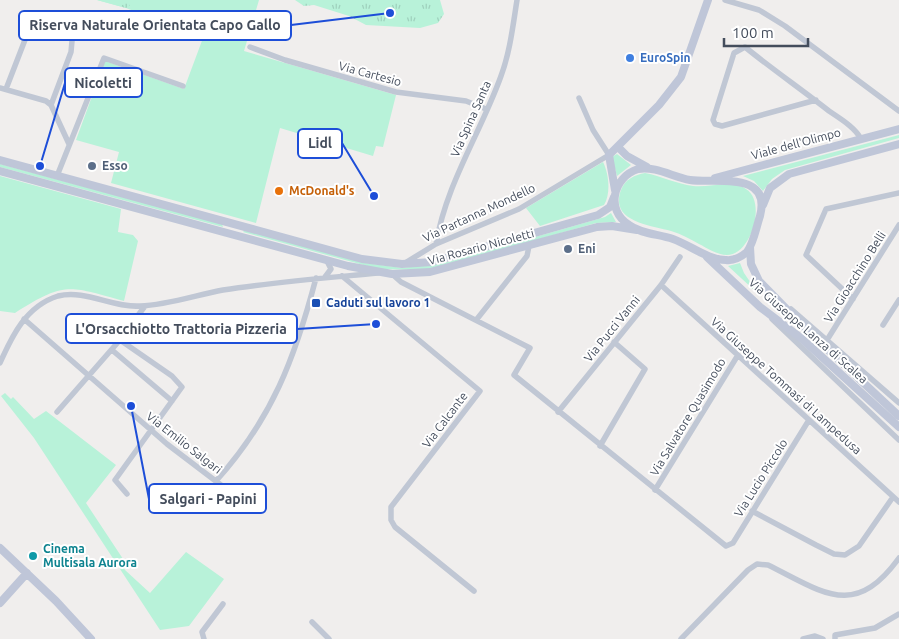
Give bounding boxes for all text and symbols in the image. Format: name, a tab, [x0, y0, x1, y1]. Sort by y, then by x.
callout: Riserva Naturale Orientata Capo Gallo	[19, 11, 291, 40]
scale bar	[724, 15, 808, 47]
text: Riserva Naturale Orientata Capo Gallo	[29, 17, 281, 33]
text: 100 m	[732, 24, 774, 41]
place label: EuroSpin	[640, 51, 691, 64]
marker: EuroSpin	[624, 52, 636, 64]
street label: Via Cartesio	[337, 59, 403, 88]
callout: Nicoletti	[65, 68, 142, 97]
text: Nicoletti	[74, 75, 132, 91]
street label: Via Spina Santa	[448, 79, 493, 159]
street label: Viale dell'Olimpo	[750, 125, 842, 162]
callout: Lidl	[298, 129, 342, 158]
text: Lidl	[308, 135, 332, 151]
place label: Esso	[102, 159, 128, 172]
marker: Esso	[86, 160, 98, 172]
street label: Via Partanna Mondello	[421, 181, 537, 244]
place label: McDonald's	[289, 184, 355, 197]
marker: McDonald's	[273, 185, 285, 197]
street label: Via Rosario Nicoletti	[427, 226, 535, 267]
street label: Via Gioacchino Belli	[821, 229, 888, 325]
place label: Eni	[578, 242, 596, 255]
marker: Eni	[562, 243, 574, 255]
street label: Via Giuseppe Lanza di Scalea	[746, 276, 870, 386]
street label: Via Pucci Vanni	[581, 293, 642, 364]
place label: Caduti sul lavoro 1	[326, 296, 430, 309]
marker: Caduti sul lavoro 1	[310, 297, 322, 309]
callout: L'Orsacchiotto Trattoria Pizzeria	[66, 314, 297, 343]
street label: Via Giuseppe Tommasi di Lampedusa	[708, 315, 864, 457]
text: L'Orsacchiotto Trattoria Pizzeria	[75, 321, 287, 337]
street label: Via Salvatore Quasimodo	[647, 356, 728, 478]
street label: Via Calcante	[419, 389, 470, 450]
street label: Via Emilio Salgari	[144, 409, 225, 476]
street label: Via Lucio Piccolo	[731, 436, 790, 519]
callout: Salgari - Papini	[149, 484, 266, 513]
text: Salgari - Papini	[159, 491, 257, 507]
place label: Cinema Multisala Aurora	[43, 542, 137, 569]
marker: Cinema Multisala Aurora	[27, 550, 39, 562]

